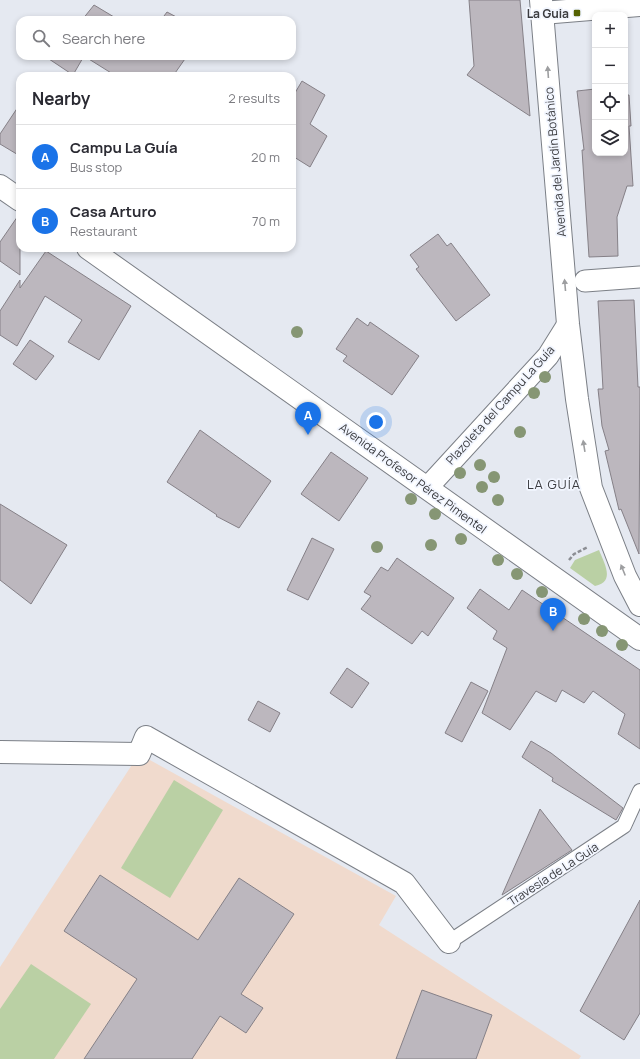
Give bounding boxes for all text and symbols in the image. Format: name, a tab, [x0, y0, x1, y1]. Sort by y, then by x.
place label: La Guia	[527, 5, 569, 22]
marker: La Guia	[572, 8, 582, 18]
map controls	[592, 12, 628, 156]
button: +	[592, 12, 628, 48]
search box	[16, 16, 296, 60]
icon: search	[30, 27, 52, 49]
text: Search here	[62, 28, 145, 49]
button: −	[592, 48, 628, 84]
one-way arrow	[544, 66, 551, 78]
button: locate	[592, 84, 628, 120]
street label: Avenida del Jardín Botánico	[540, 86, 570, 238]
text: Nearby	[32, 87, 90, 110]
text: 2 results	[228, 89, 280, 107]
button: layers	[592, 120, 628, 156]
text: Campu La Guía	[70, 137, 178, 158]
text: A	[41, 148, 49, 166]
text: 20 m	[251, 148, 280, 166]
text: Bus stop	[70, 158, 122, 176]
text: Casa Arturo	[70, 201, 157, 222]
text: B	[41, 212, 49, 230]
text: 70 m	[252, 212, 280, 230]
text: Restaurant	[70, 222, 137, 240]
one-way arrow	[562, 279, 568, 291]
street label: Plazoleta del Campu La Guía	[442, 342, 558, 468]
pin: A	[295, 402, 321, 435]
your location	[366, 412, 386, 432]
street label: Avenida Profesor Pérez Pimentel	[336, 419, 490, 537]
one-way arrow	[581, 440, 587, 452]
district label: LA GUÍA	[527, 475, 581, 493]
one-way arrow	[620, 564, 626, 575]
pin: B	[540, 598, 566, 631]
street label: Travesía de La Guía	[504, 838, 602, 910]

